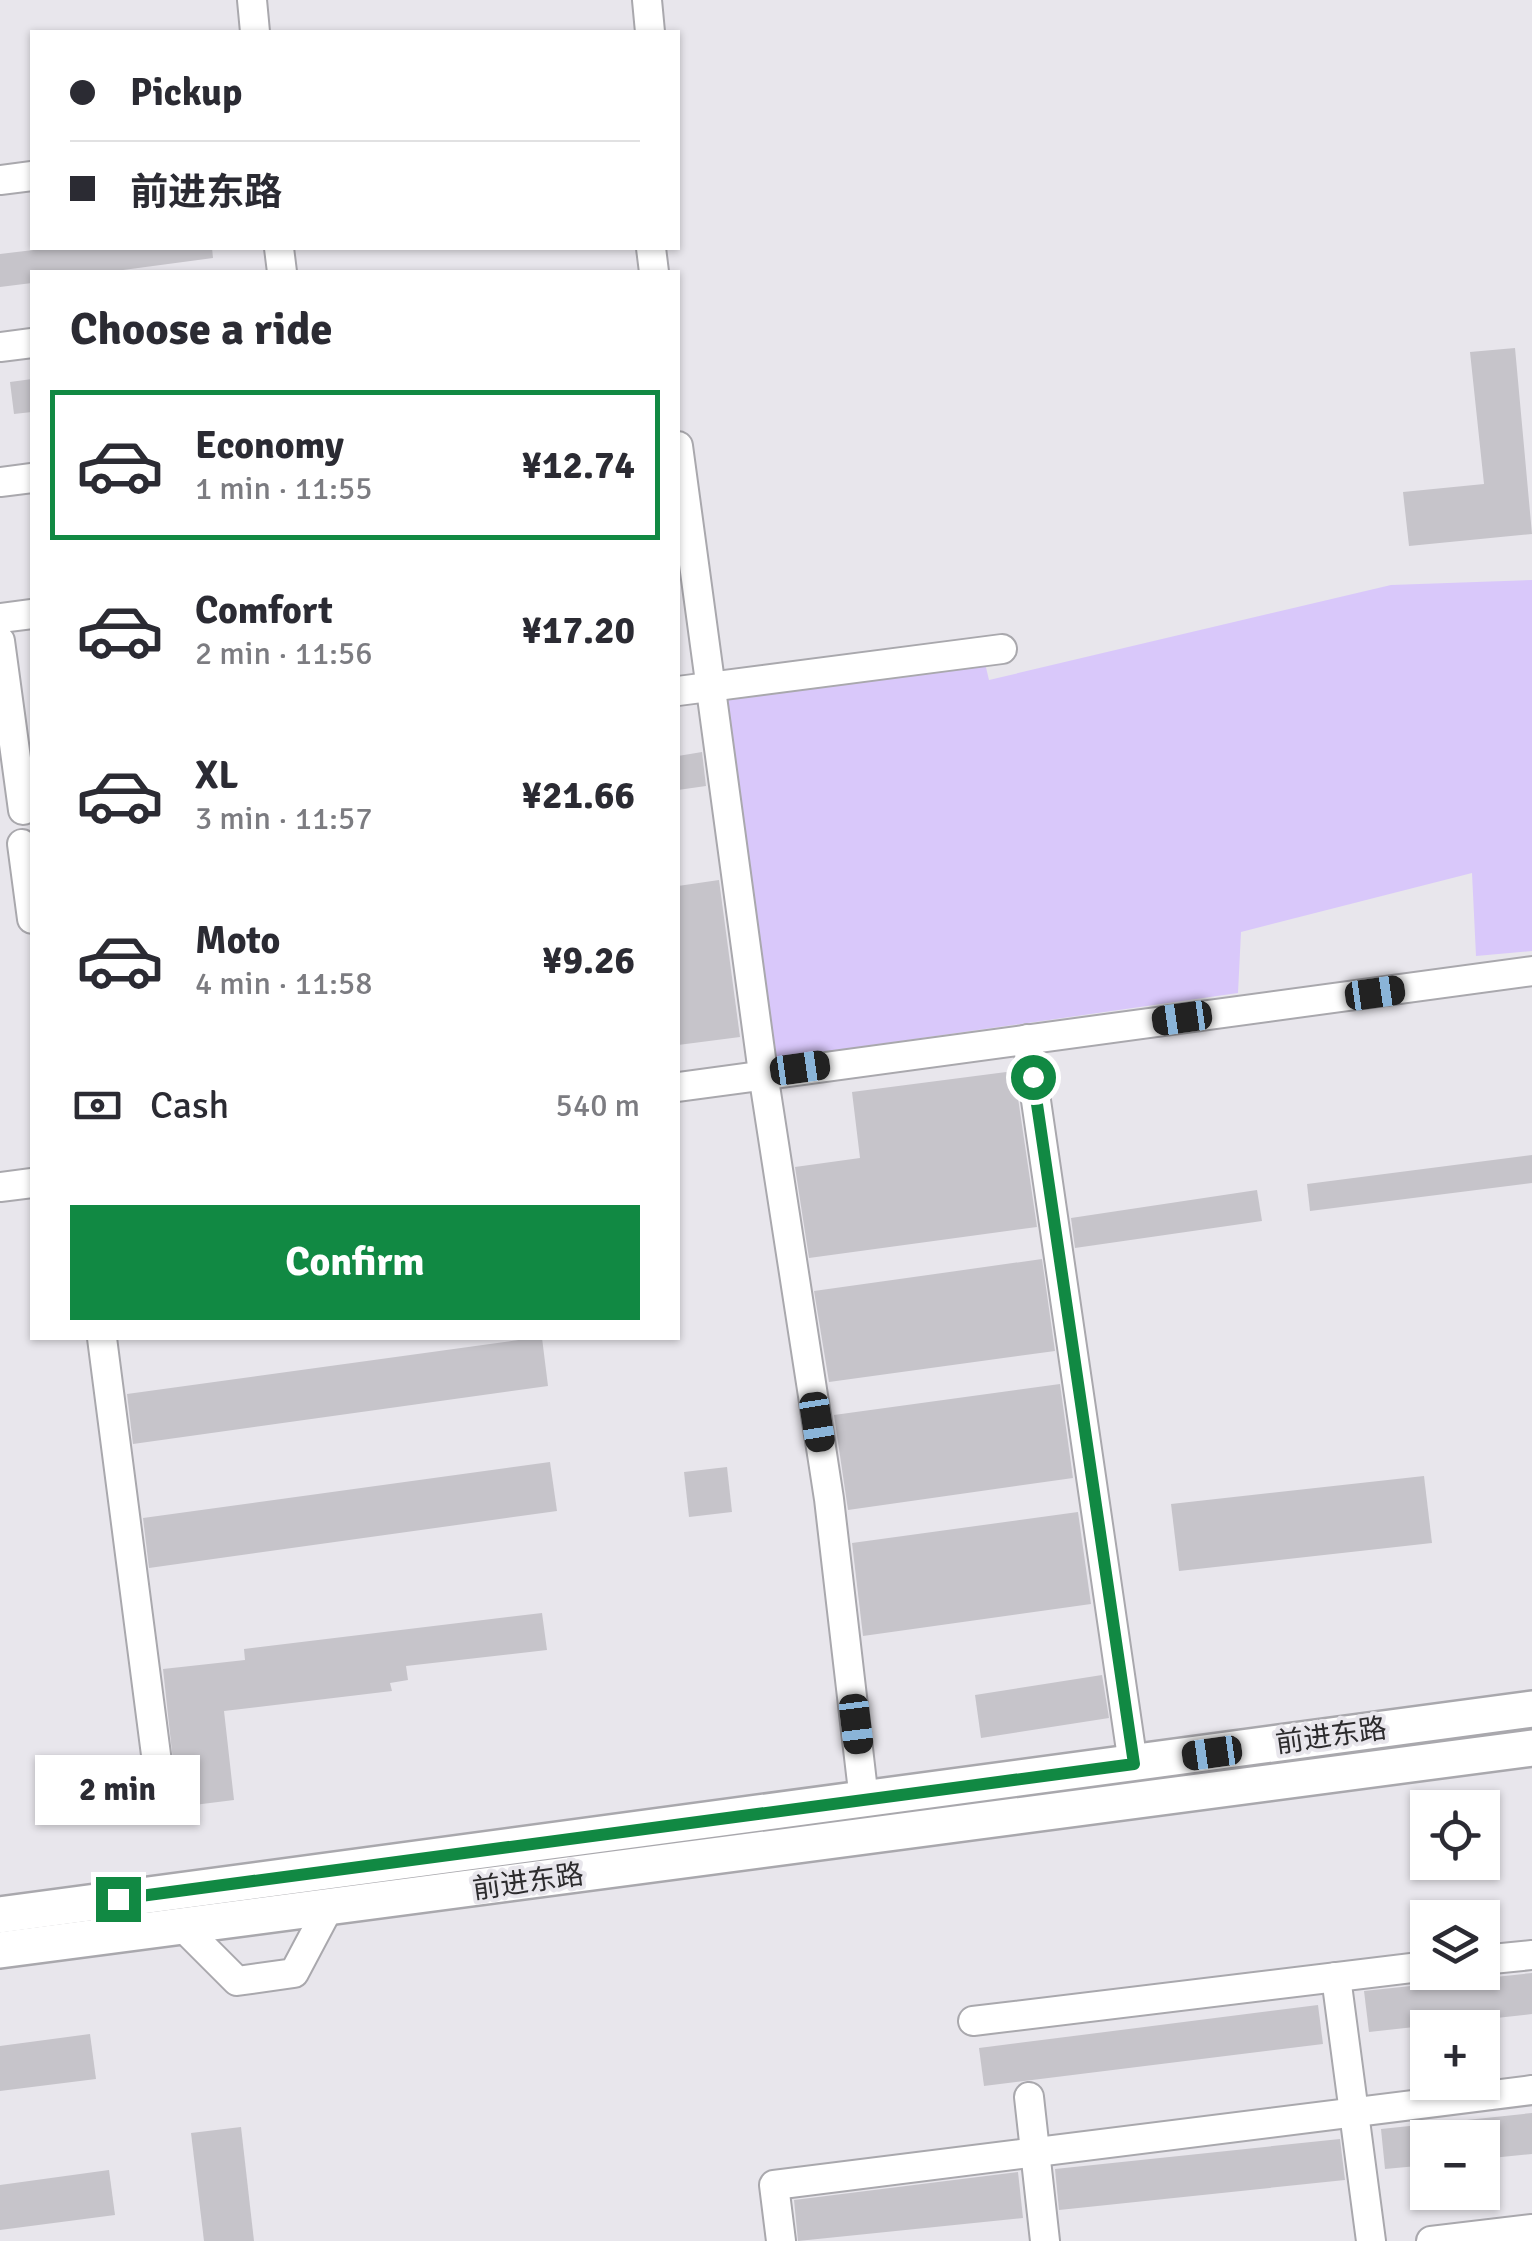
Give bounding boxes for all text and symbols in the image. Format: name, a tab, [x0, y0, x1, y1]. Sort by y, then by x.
text: Pickup	[130, 69, 242, 116]
text: 前进东路	[130, 169, 282, 216]
text: Choose a ride	[70, 302, 333, 357]
icon: car	[75, 420, 165, 510]
text: Economy	[195, 422, 344, 469]
text: ¥12.74	[522, 442, 635, 489]
text: 1 min · 11:55	[195, 469, 373, 508]
icon: car	[75, 585, 165, 675]
text: Comfort	[195, 587, 333, 634]
text: ¥17.20	[522, 607, 635, 654]
text: 2 min · 11:56	[195, 634, 373, 673]
icon: car	[75, 750, 165, 840]
text: XL	[195, 752, 238, 799]
text: ¥21.66	[522, 772, 635, 819]
text: 3 min · 11:57	[195, 799, 373, 838]
icon: car	[75, 915, 165, 1005]
text: Moto	[195, 917, 280, 964]
text: ¥9.26	[542, 937, 635, 984]
text: 4 min · 11:58	[195, 964, 373, 1003]
car	[1343, 974, 1407, 1012]
car	[1150, 999, 1214, 1037]
car	[768, 1049, 832, 1087]
route start	[1011, 1055, 1056, 1100]
icon: cash	[70, 1078, 125, 1133]
text: Cash	[150, 1082, 229, 1129]
text: 540 m	[556, 1086, 640, 1125]
button: Confirm	[70, 1205, 640, 1320]
car	[797, 1390, 837, 1454]
car	[837, 1692, 875, 1756]
street label: 前进东路	[1273, 1711, 1389, 1761]
car	[1180, 1734, 1244, 1772]
callout: 2 min	[36, 1754, 200, 1824]
text: 2 min	[79, 1770, 156, 1809]
map controls	[1410, 1790, 1500, 2210]
button: locate	[1410, 1790, 1500, 1880]
street label: 前进东路	[470, 1857, 586, 1907]
route end	[96, 1877, 141, 1922]
button: layers	[1410, 1900, 1500, 1990]
button: +	[1410, 2010, 1500, 2100]
button: −	[1410, 2120, 1500, 2210]

